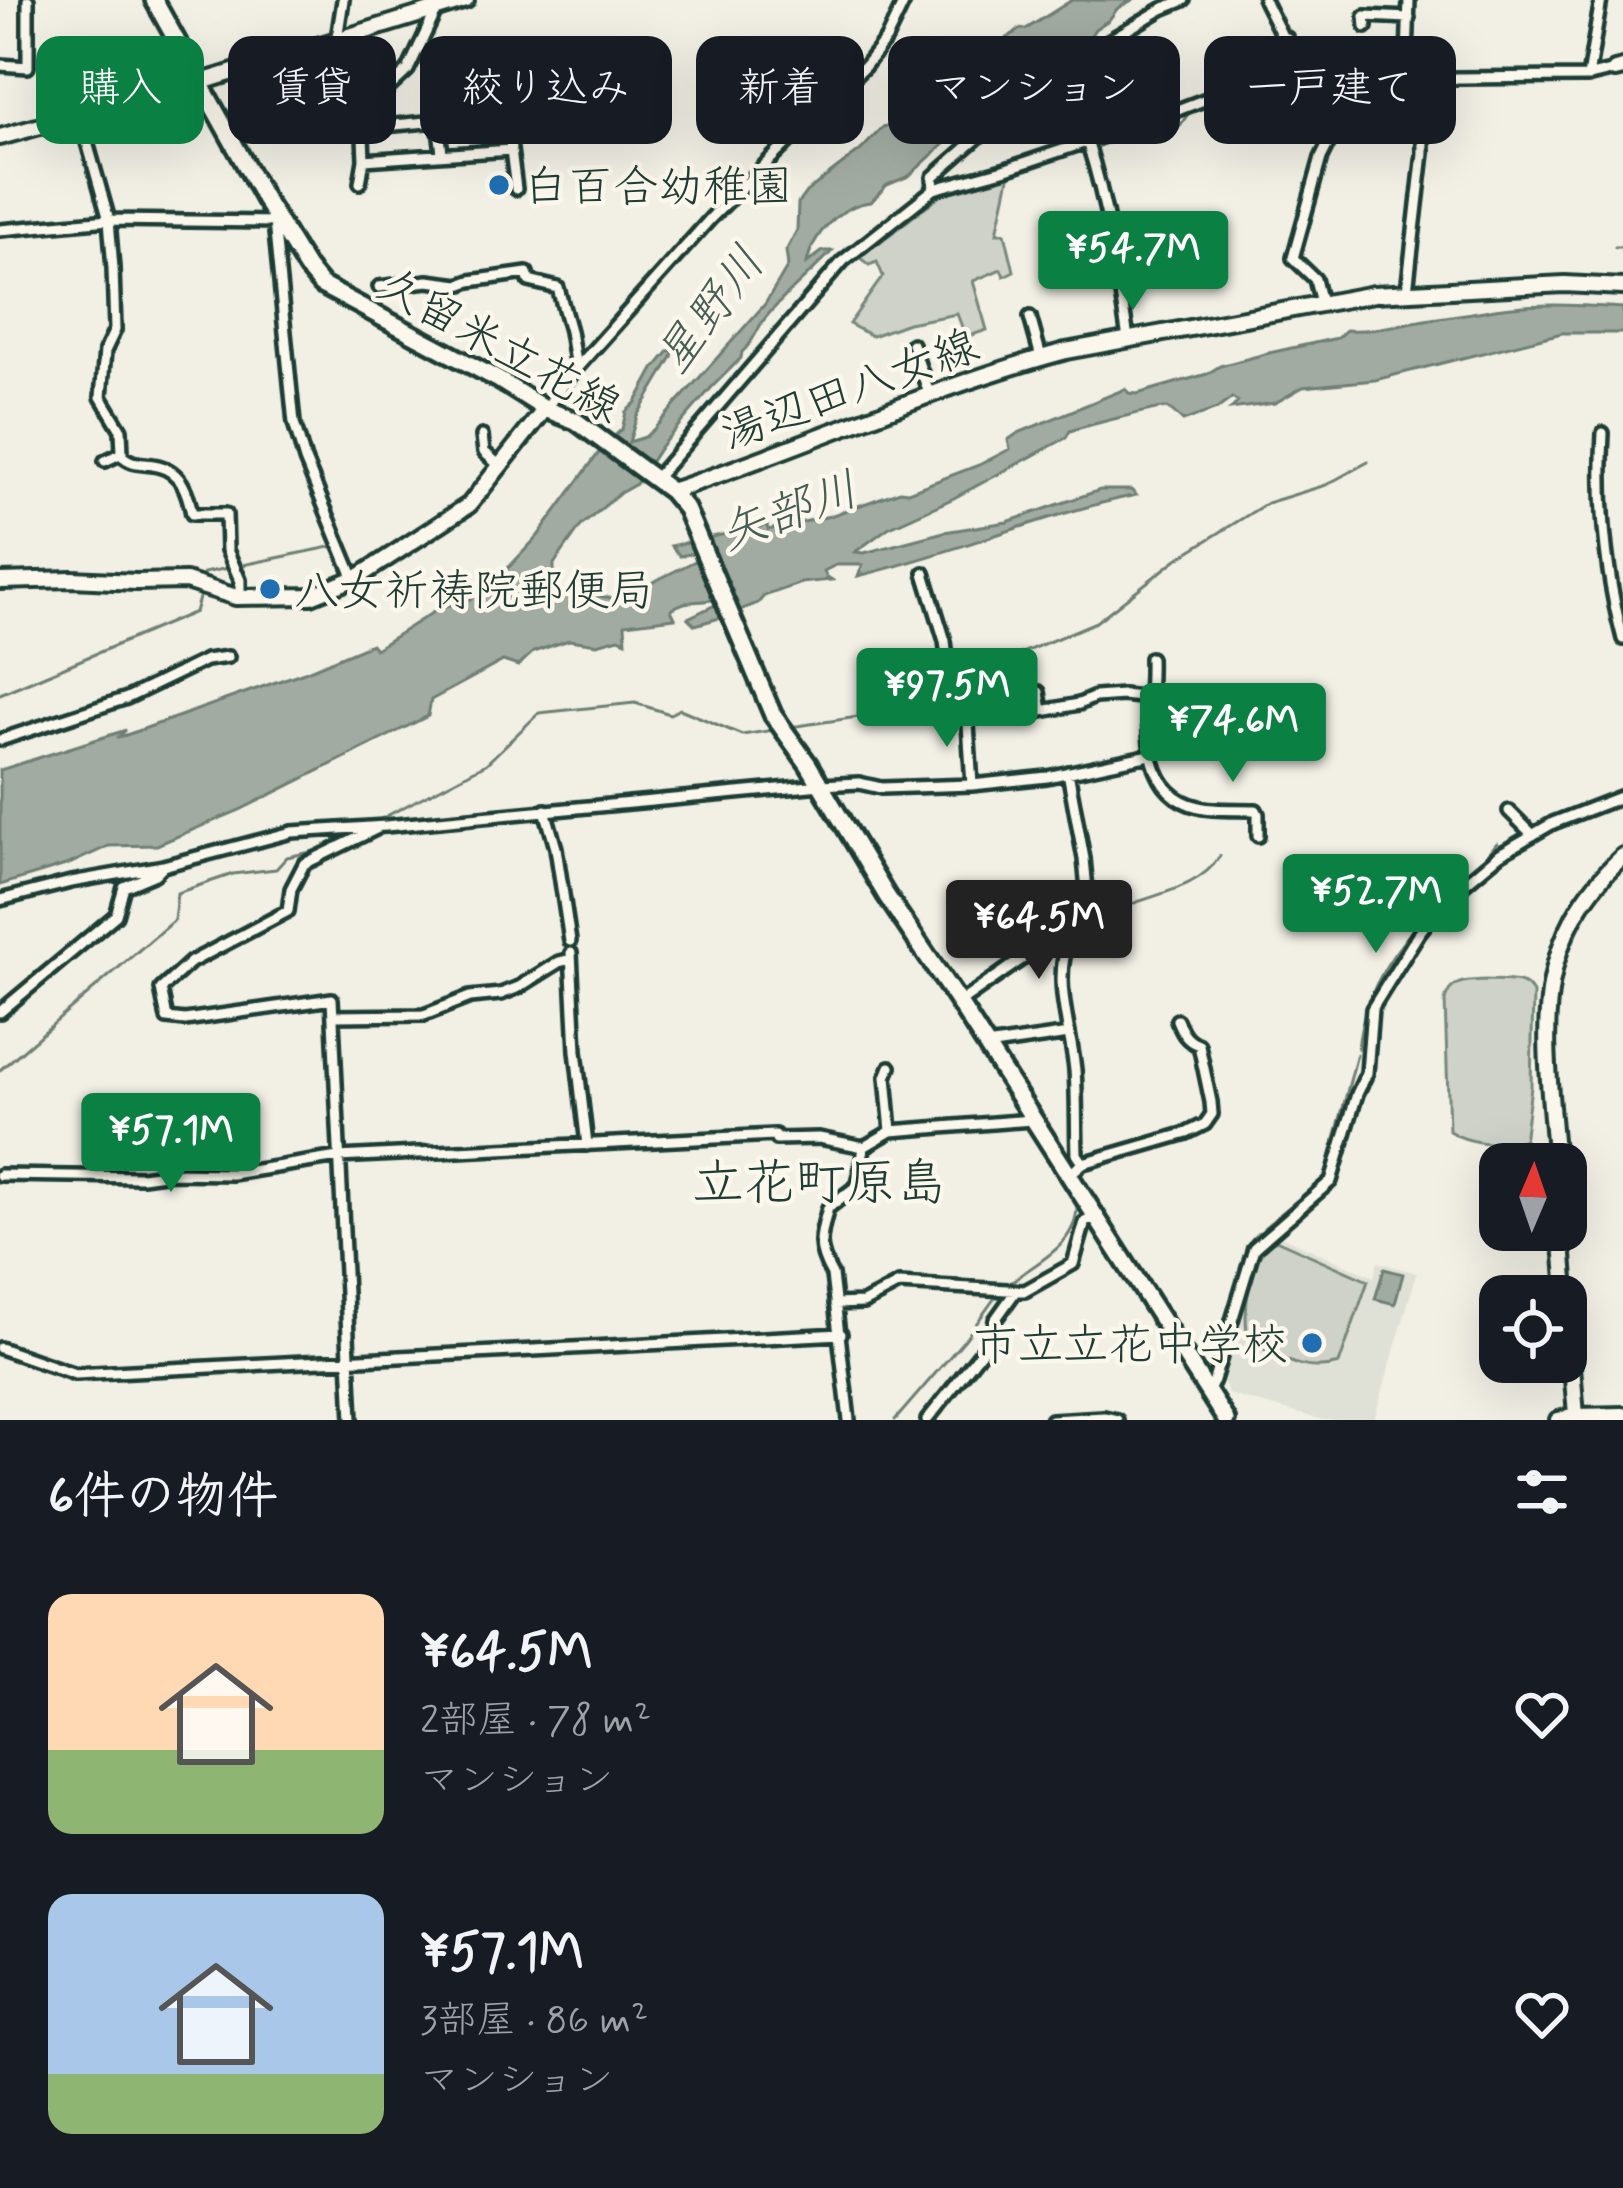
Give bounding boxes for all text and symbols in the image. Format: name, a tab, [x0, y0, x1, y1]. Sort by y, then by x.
chip: 購入	[36, 36, 204, 144]
chip: 賃貸	[228, 36, 396, 144]
chip: 絞り込み	[420, 36, 672, 144]
chip: 新着	[696, 36, 864, 144]
chip: マンション	[888, 36, 1180, 144]
chip: 一戸建て	[1204, 36, 1456, 144]
place label: 白百合幼稚園	[523, 159, 793, 218]
marker: 白百合幼稚園	[486, 172, 512, 198]
pin: ¥54.7M	[1035, 211, 1231, 313]
text: ¥54.7M	[1065, 224, 1201, 275]
water label: 星野川	[643, 235, 780, 388]
street label: 久留米立花線	[366, 256, 631, 438]
street label: 湯辺田八女線	[713, 317, 987, 465]
water label: 矢部川	[711, 459, 868, 568]
place label: 八女祈祷院郵便局	[294, 563, 654, 622]
marker: 八女祈祷院郵便局	[257, 576, 283, 602]
pin: ¥97.5M	[849, 648, 1045, 750]
text: ¥97.5M	[884, 661, 1010, 712]
pin: ¥74.6M	[1135, 683, 1331, 785]
text: ¥74.6M	[1167, 696, 1299, 747]
pin: ¥52.7M	[1278, 854, 1474, 956]
text: ¥52.7M	[1310, 867, 1442, 918]
pin: ¥64.5M	[941, 880, 1137, 982]
text: ¥64.5M	[973, 893, 1105, 944]
pin: ¥57.1M	[73, 1093, 269, 1195]
text: ¥57.1M	[108, 1106, 234, 1157]
north arrow	[1479, 1143, 1587, 1251]
map controls	[1479, 1143, 1587, 1383]
district label: 立花町原島	[692, 1152, 948, 1218]
button: locate	[1479, 1275, 1587, 1383]
place label: 市立立花中学校	[973, 1317, 1288, 1376]
marker: 市立立花中学校	[1299, 1330, 1325, 1356]
icon: filters	[1509, 1459, 1575, 1525]
text: 6件の物件	[48, 1465, 278, 1531]
text: ¥64.5M	[420, 1621, 592, 1687]
icon: home	[144, 1642, 288, 1786]
icon: heart	[1509, 1681, 1575, 1747]
text: 2部屋 · 78 m²	[420, 1696, 651, 1747]
text: マンション	[420, 1756, 613, 1807]
text: ¥57.1M	[420, 1921, 584, 1987]
icon: home	[144, 1942, 288, 2086]
icon: heart	[1509, 1981, 1575, 2047]
text: 3部屋 · 86 m²	[420, 1996, 648, 2047]
text: マンション	[420, 2056, 613, 2107]

